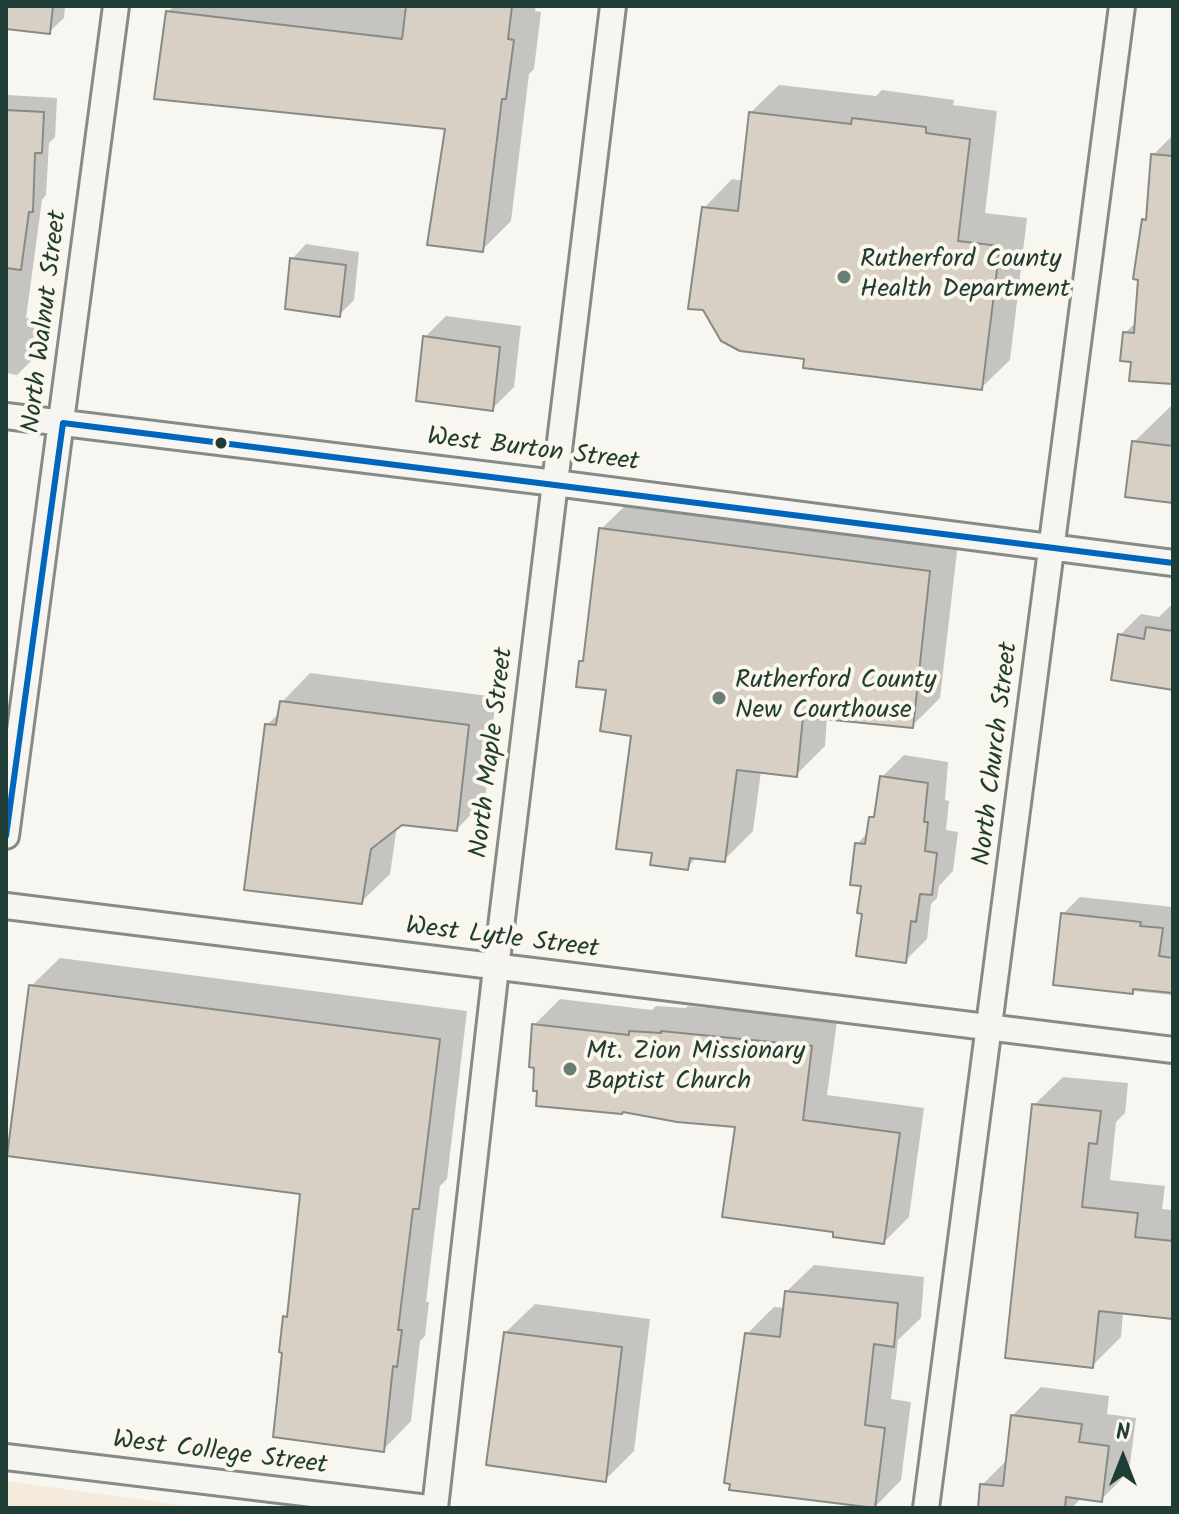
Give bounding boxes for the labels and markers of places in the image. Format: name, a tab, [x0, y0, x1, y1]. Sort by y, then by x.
place label: Rutherford County Health Department	[860, 246, 1070, 308]
marker: Rutherford County Health Department	[835, 268, 853, 286]
unlabelled marker	[213, 435, 229, 451]
place label: Rutherford County New Courthouse	[735, 667, 937, 728]
marker: Rutherford County New Courthouse	[710, 689, 728, 707]
place label: Mt. Zion Missionary Baptist Church	[586, 1038, 805, 1100]
marker: Mt. Zion Missionary Baptist Church	[561, 1060, 579, 1078]

